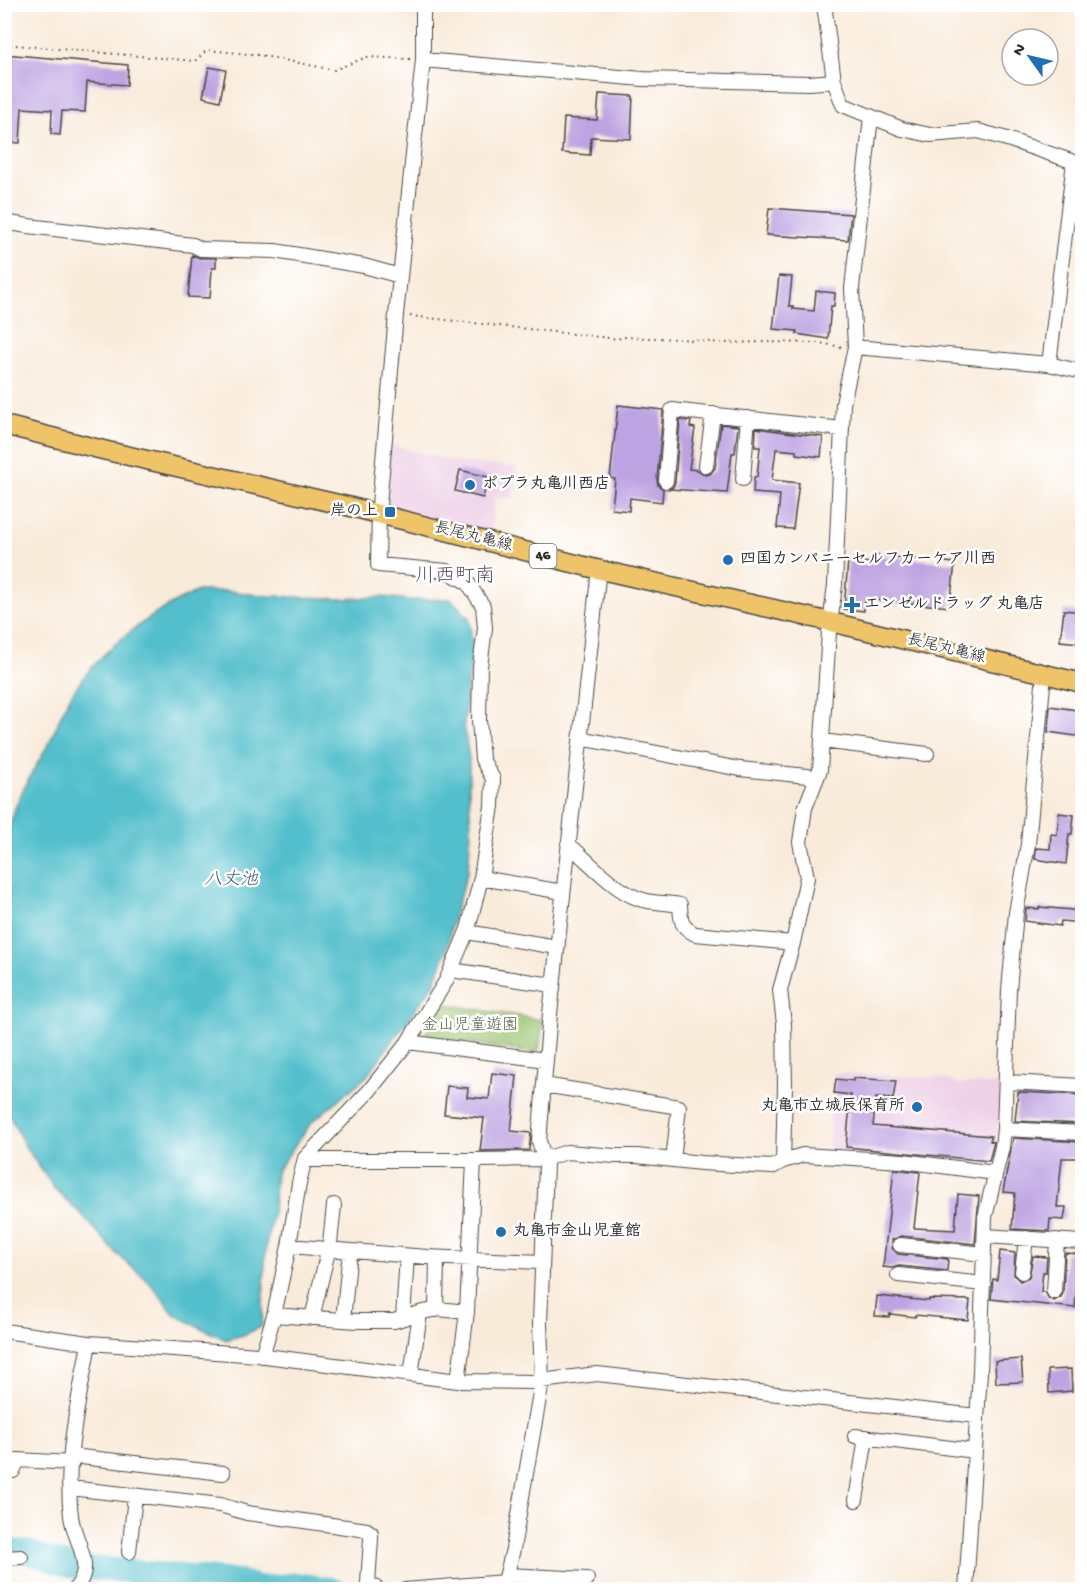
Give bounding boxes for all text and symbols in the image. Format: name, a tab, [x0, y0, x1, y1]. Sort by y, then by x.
north arrow	[1000, 27, 1060, 87]
text: N	[1010, 40, 1032, 60]
place label: ポプラ丸亀川西店	[482, 474, 610, 495]
marker: ポプラ丸亀川西店	[463, 478, 477, 492]
place label: 岸の上	[330, 502, 378, 522]
marker: 岸の上	[383, 505, 397, 519]
street label: 長尾丸亀線	[432, 517, 515, 557]
road number: 46	[530, 544, 556, 568]
place label: 四国カンパニーセルフカーケア川西	[740, 550, 996, 570]
marker: 四国カンパニーセルフカーケア川西	[721, 553, 735, 567]
district label: 川西町南	[415, 564, 495, 589]
place label: エンゼルドラッグ 丸亀店	[864, 594, 1044, 615]
marker: エンゼルドラッグ 丸亀店	[845, 598, 859, 612]
street label: 長尾丸亀線	[905, 629, 988, 669]
water label: 八丈池	[204, 869, 259, 891]
park label: 金山児童遊園	[422, 1015, 518, 1036]
place label: 丸亀市立城辰保育所	[761, 1096, 905, 1117]
marker: 丸亀市立城辰保育所	[910, 1100, 924, 1114]
place label: 丸亀市金山児童館	[513, 1221, 641, 1242]
marker: 丸亀市金山児童館	[494, 1225, 508, 1239]

